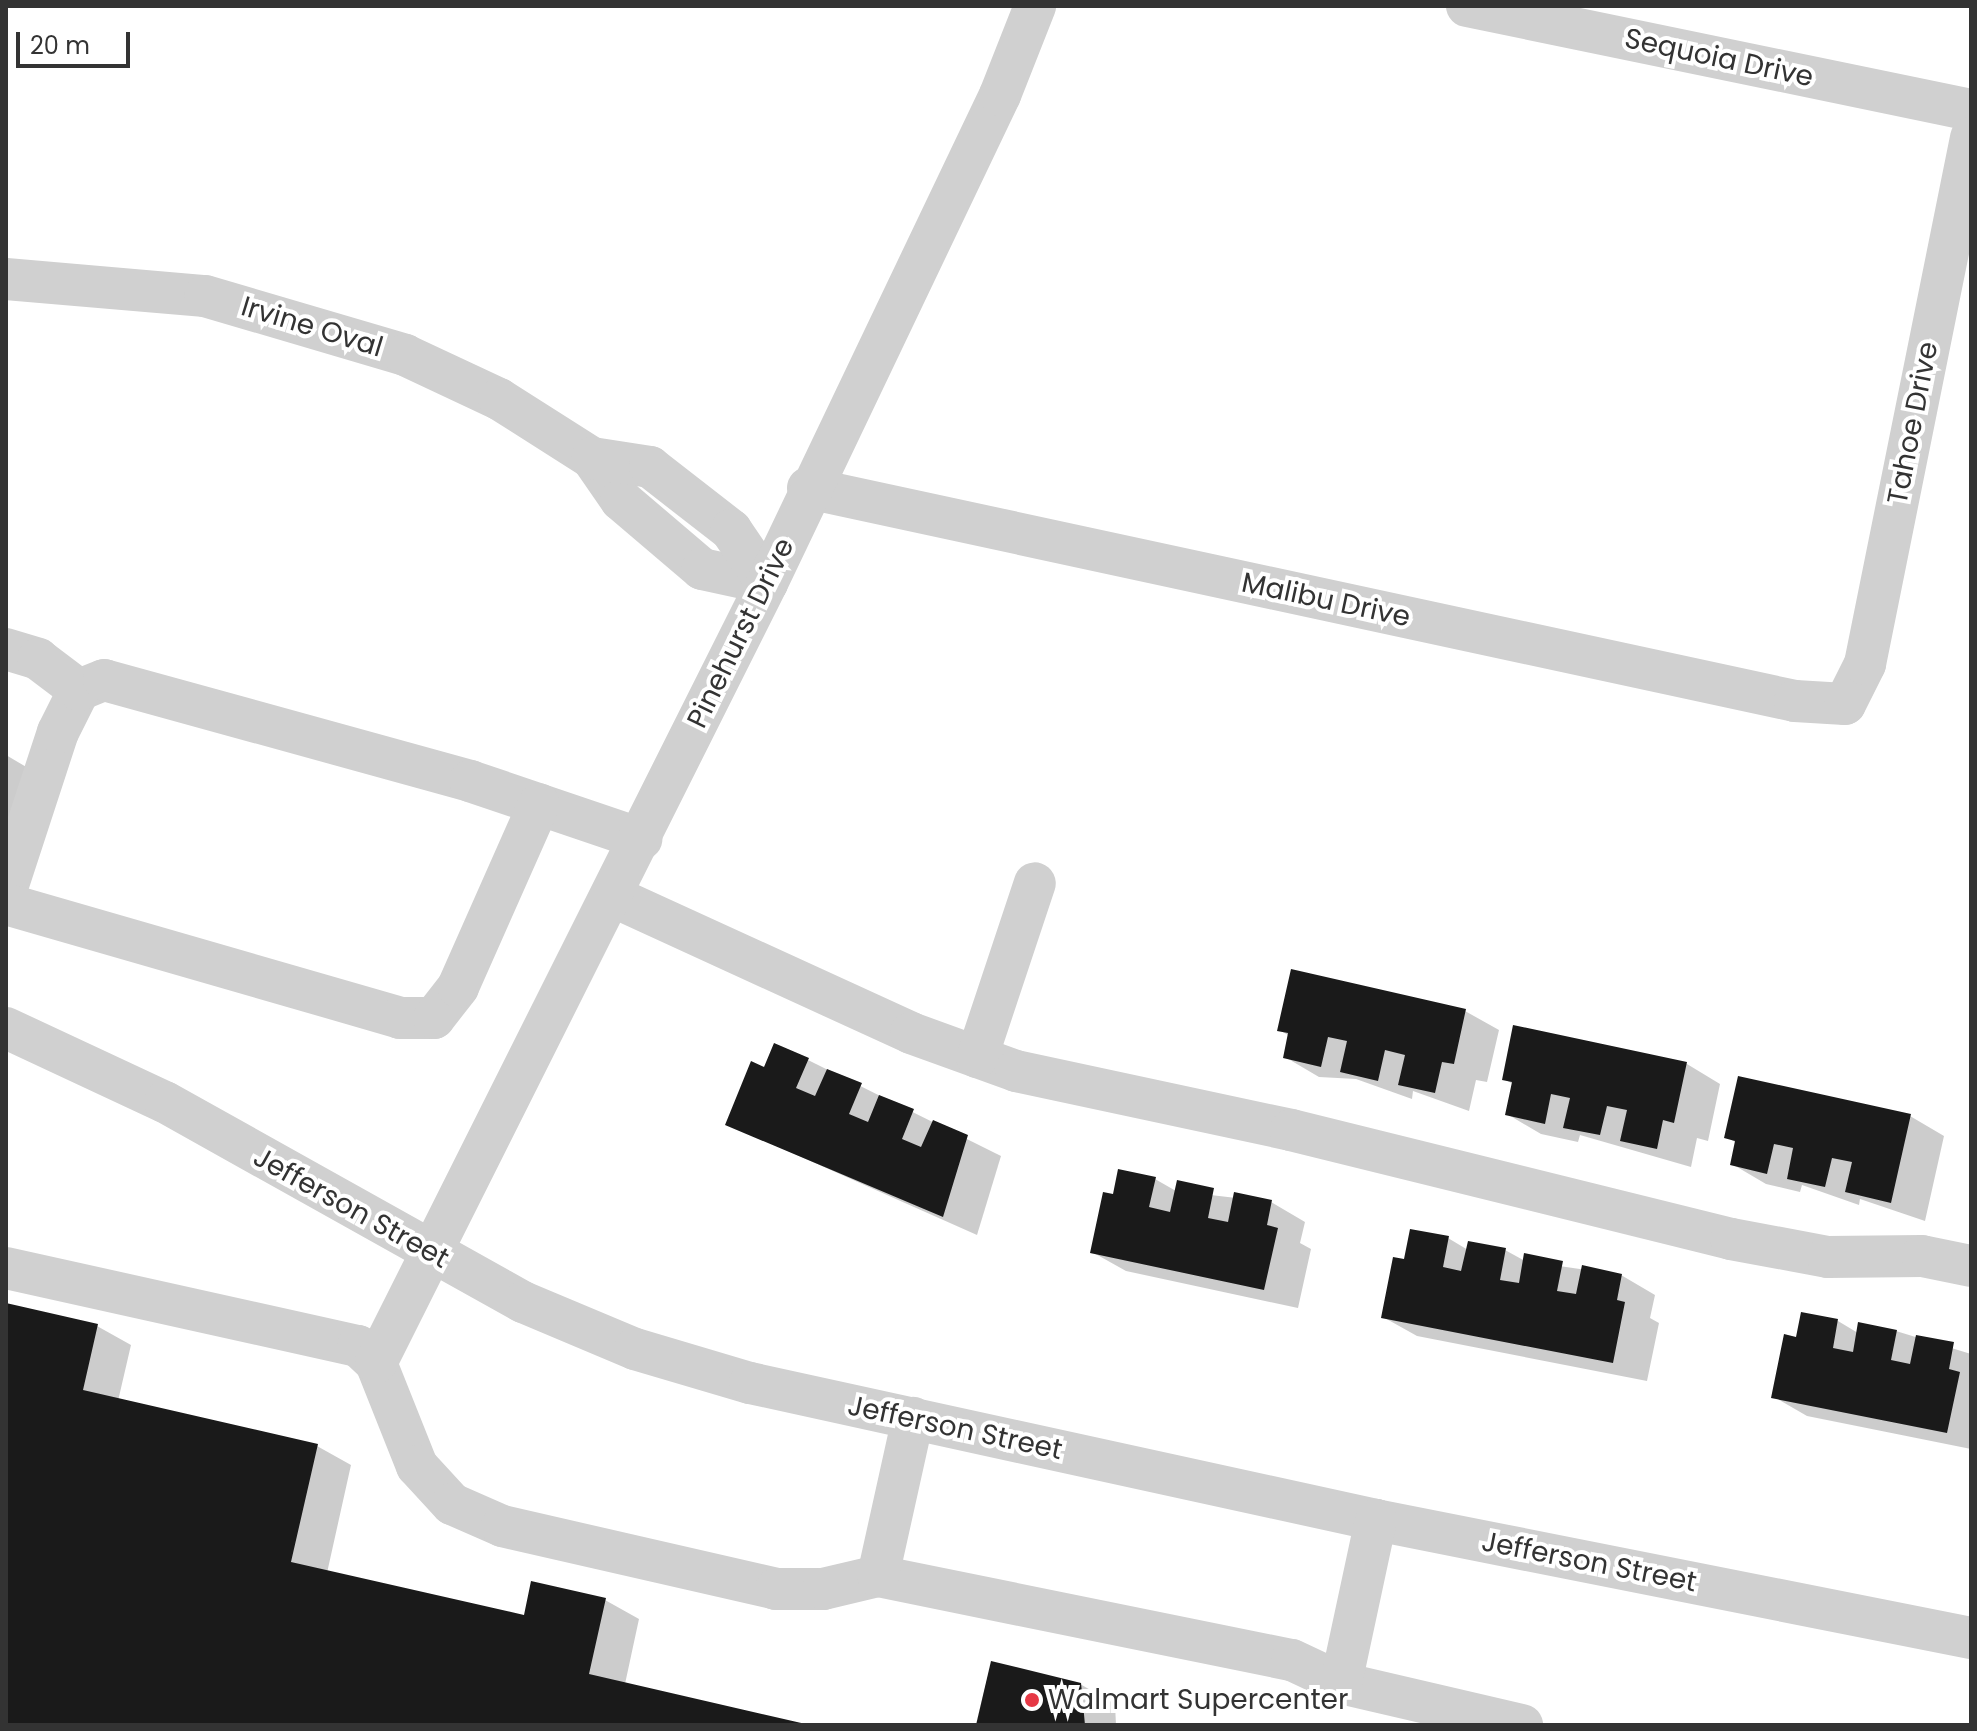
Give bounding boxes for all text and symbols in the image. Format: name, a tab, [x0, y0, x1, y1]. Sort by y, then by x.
scale bar	[20, 16, 134, 66]
street label: Sequoia Drive	[1622, 22, 1816, 94]
text: 20 m	[30, 29, 90, 62]
street label: Irvine Oval	[237, 290, 387, 364]
street label: Tahoe Drive	[1881, 339, 1945, 507]
street label: Pinehurst Drive	[680, 533, 802, 733]
street label: Malibu Drive	[1239, 566, 1413, 634]
street label: Jefferson Street	[247, 1140, 455, 1276]
street label: Jefferson Street	[845, 1389, 1065, 1467]
street label: Jefferson Street	[1479, 1525, 1699, 1599]
place label: Walmart Supercenter	[1048, 1683, 1348, 1717]
marker: Walmart Supercenter	[1023, 1691, 1041, 1709]

